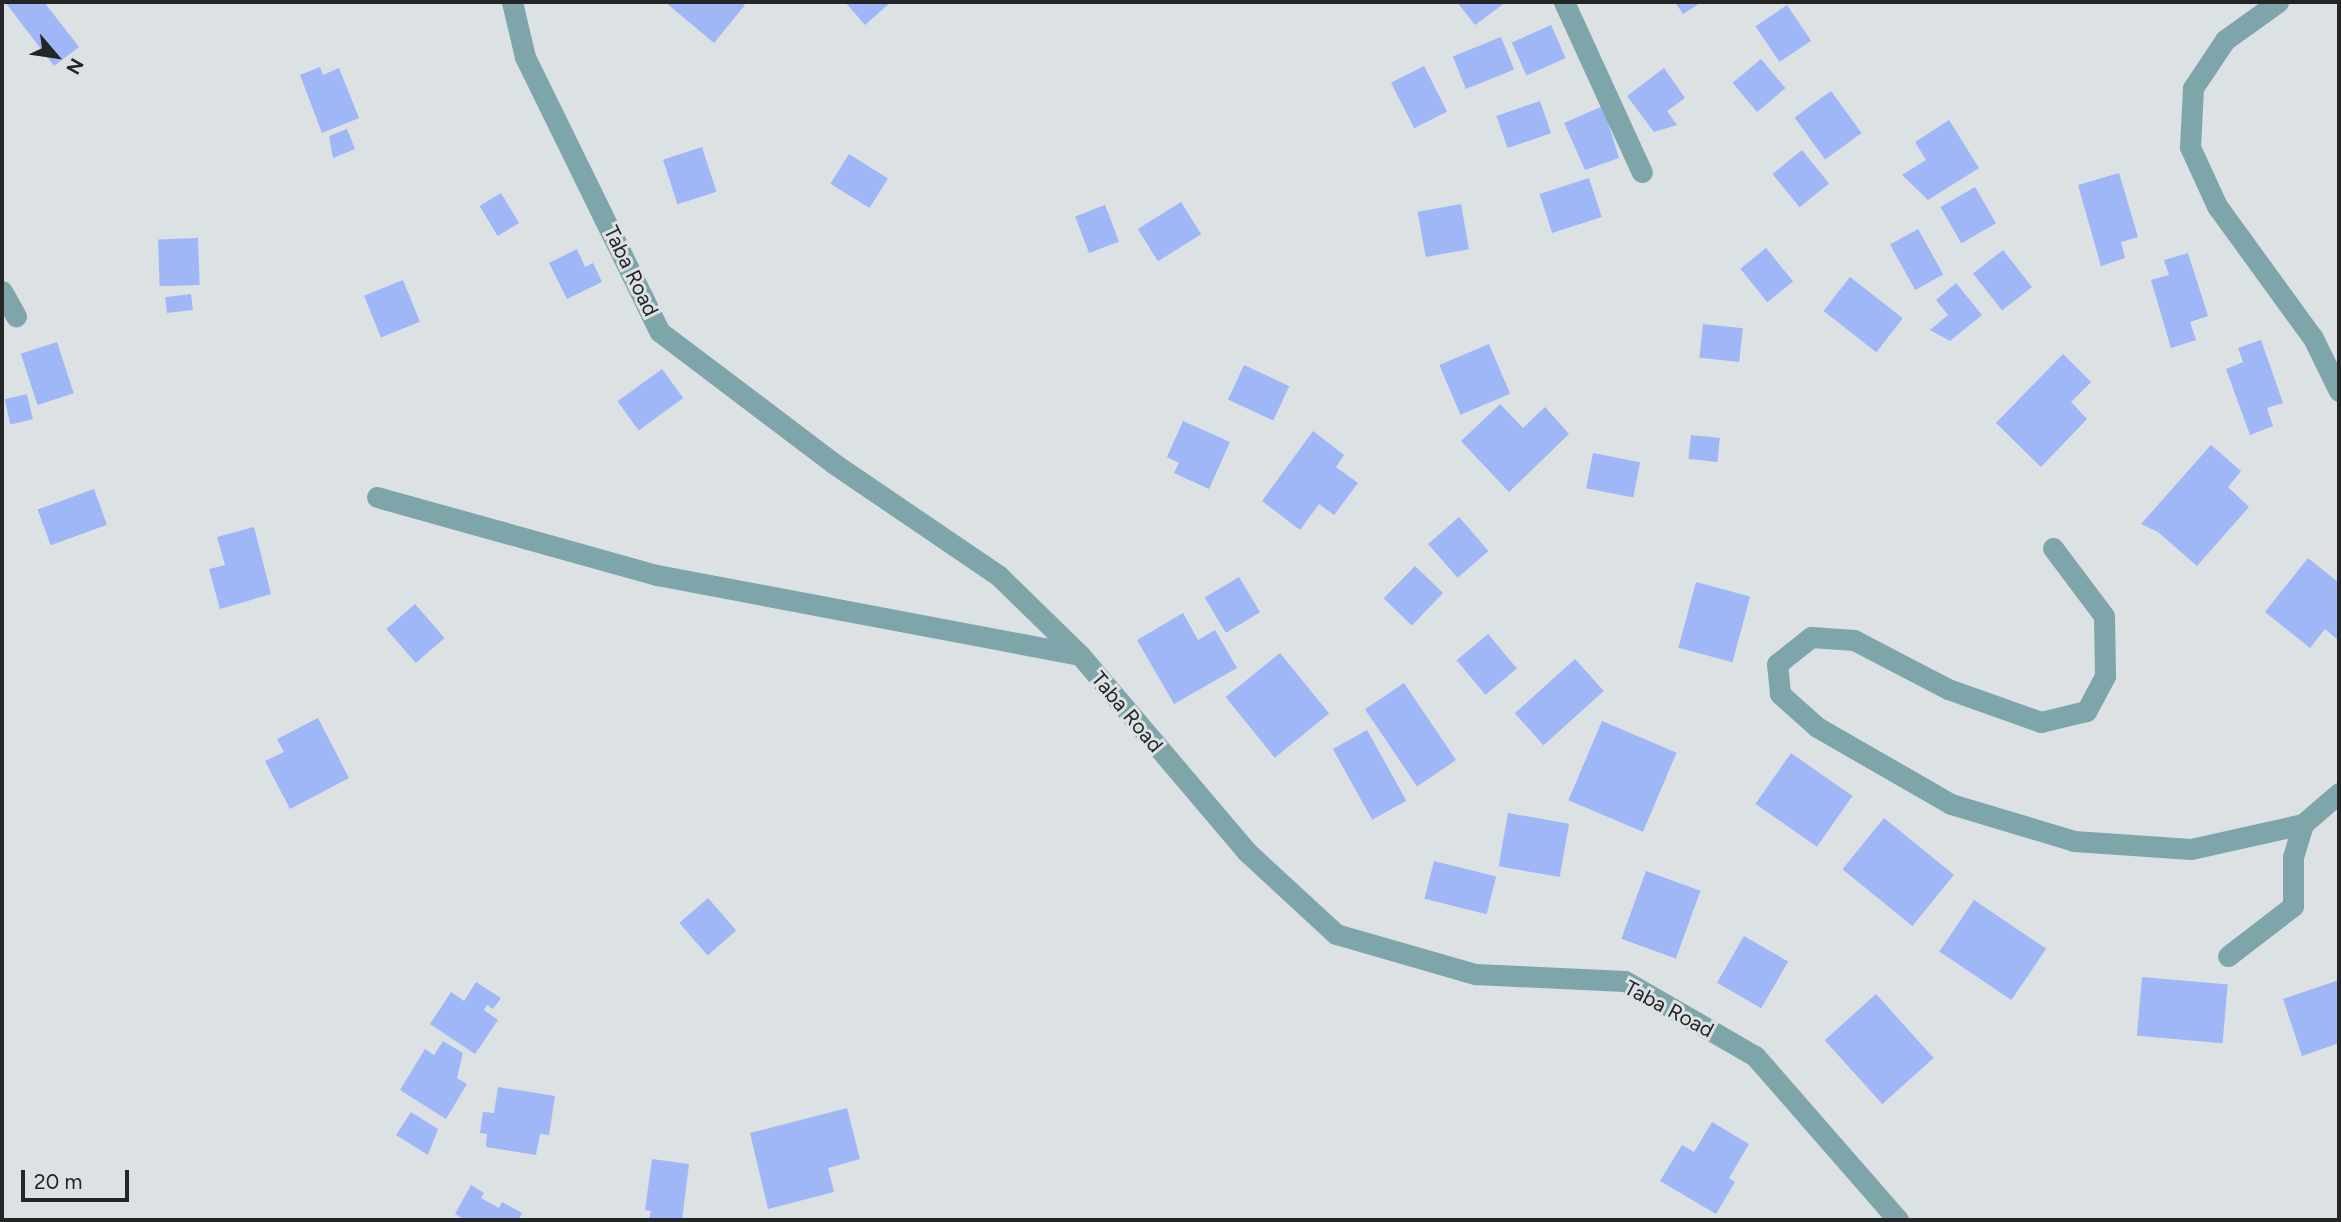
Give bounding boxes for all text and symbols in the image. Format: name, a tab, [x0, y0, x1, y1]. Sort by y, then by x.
north arrow	[21, 21, 91, 91]
text: N	[61, 54, 88, 78]
street label: Taba Road	[598, 222, 664, 320]
street label: Taba Road	[1086, 667, 1168, 757]
street label: Taba Road	[1620, 975, 1718, 1043]
scale bar	[24, 1156, 133, 1200]
text: 20 m	[34, 1169, 82, 1194]

